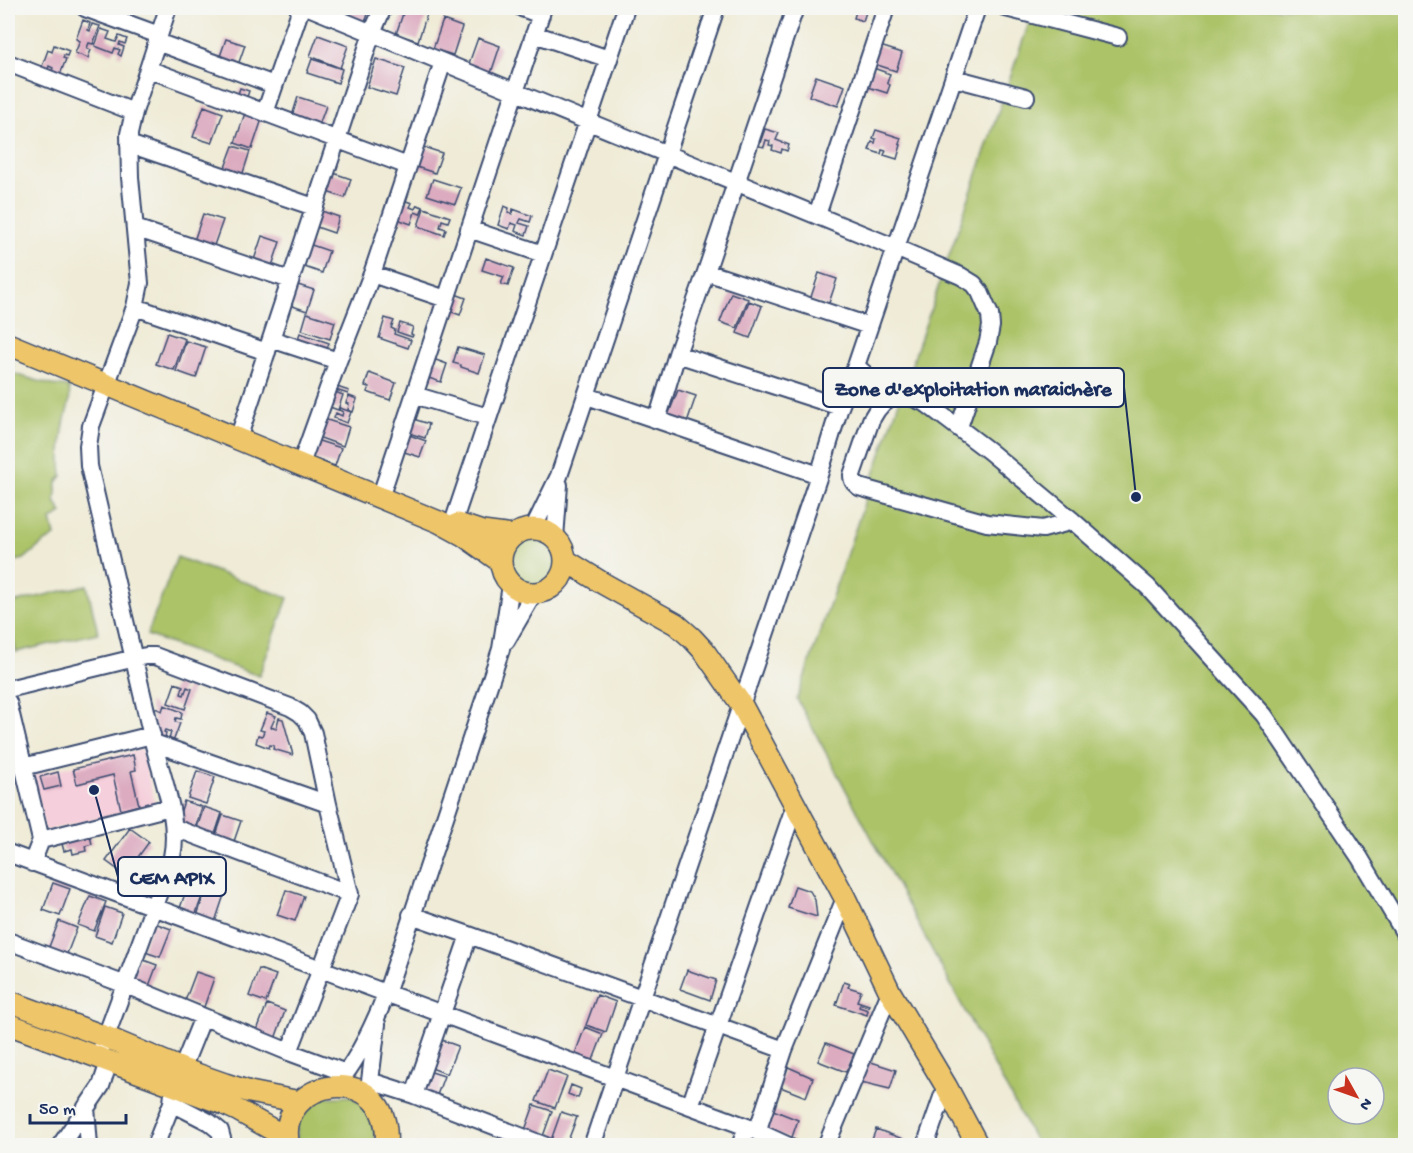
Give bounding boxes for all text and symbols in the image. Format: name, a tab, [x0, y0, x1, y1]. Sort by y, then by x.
callout: Zone d'exploitation maraichère	[823, 368, 1124, 407]
text: Zone d'exploitation maraichère	[834, 379, 1113, 404]
callout: CEM APIX	[118, 857, 226, 896]
text: CEM APIX	[129, 868, 216, 893]
north arrow	[1326, 1066, 1386, 1126]
scale bar	[30, 1087, 126, 1125]
text: N	[1354, 1093, 1375, 1114]
text: 50 m	[39, 1100, 76, 1121]

